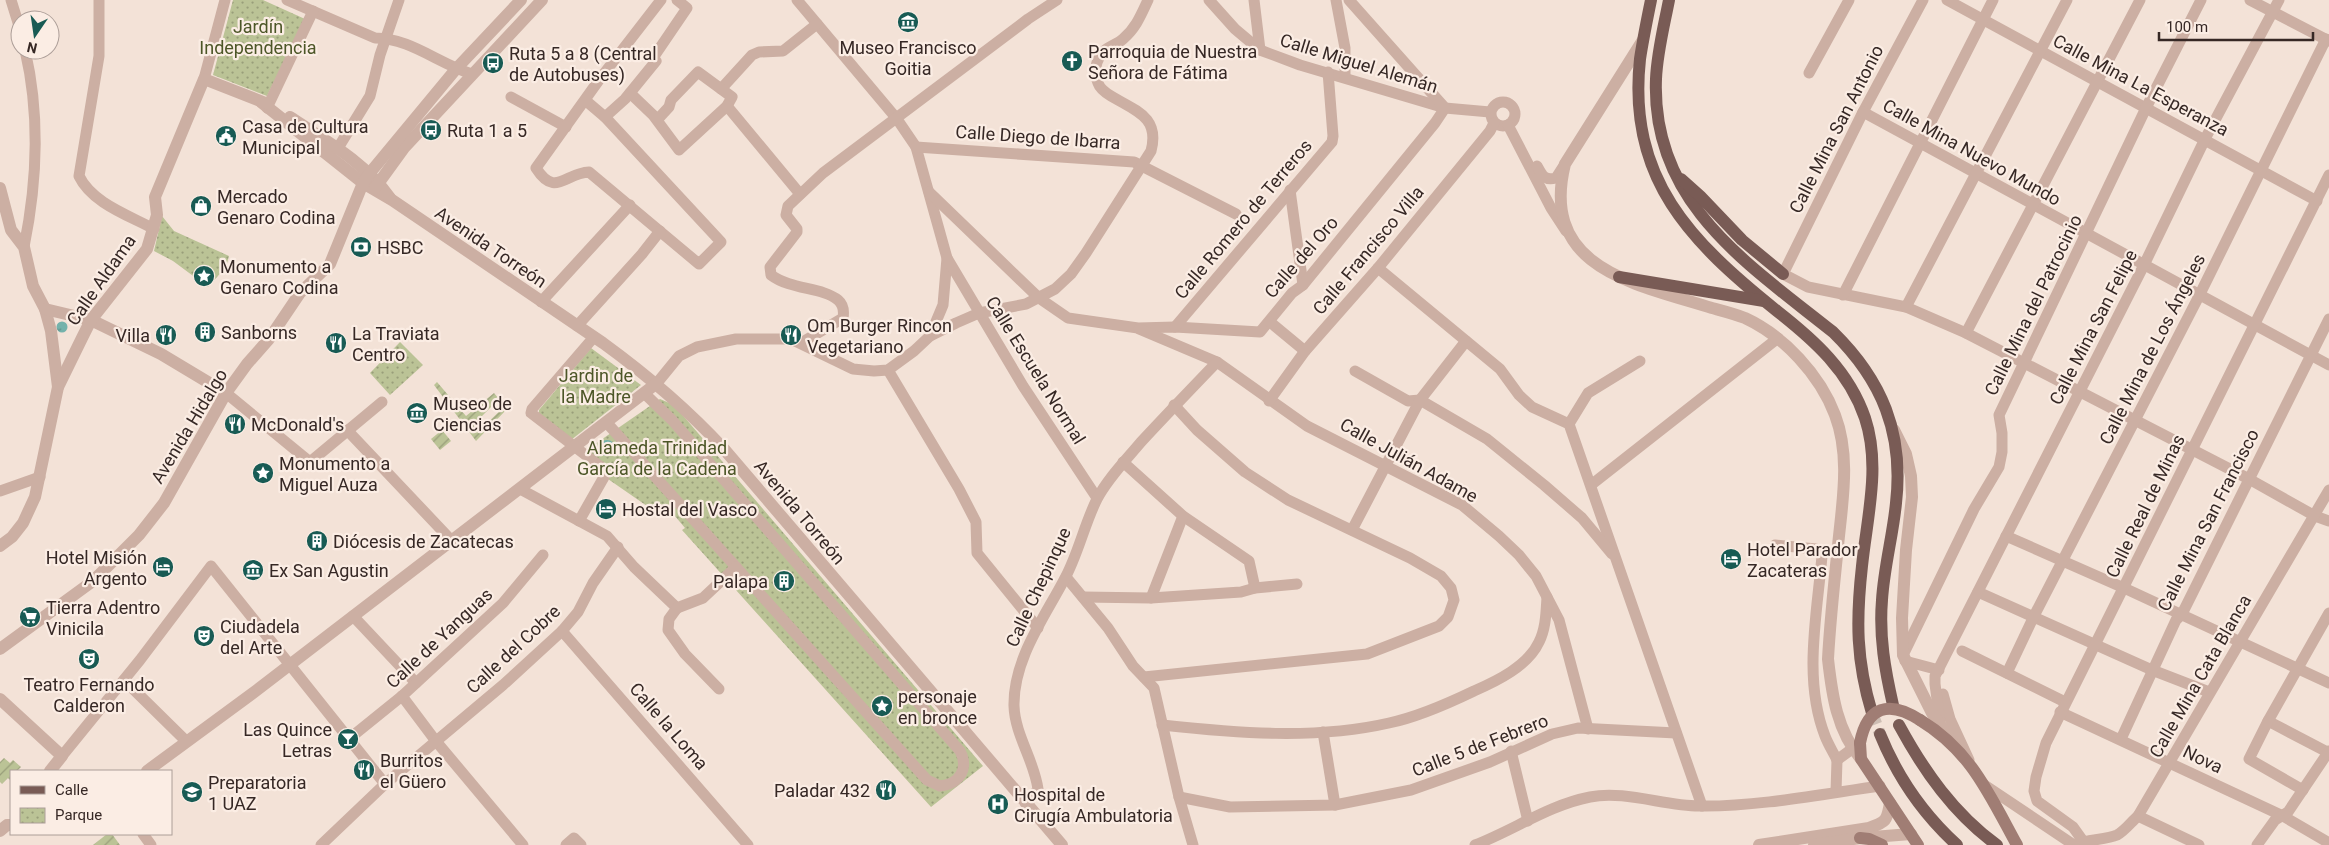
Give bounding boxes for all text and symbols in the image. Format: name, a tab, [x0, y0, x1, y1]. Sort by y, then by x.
north arrow	[10, 10, 60, 60]
museum icon: Museo Francisco Goitia	[896, 10, 920, 34]
scale bar	[2159, 10, 2313, 42]
park label: Jardín Independencia	[199, 16, 317, 58]
text: 100 m	[2166, 18, 2208, 36]
street label: Calle Miguel Alemán	[1278, 29, 1440, 97]
street label: Calle Mina La Esperanza	[2050, 30, 2232, 140]
place label: Museo Francisco Goitia	[839, 37, 977, 79]
text: N	[25, 39, 39, 57]
place label: Parroquia de Nuestra Señora de Fátima	[1088, 41, 1257, 83]
street label: Calle Mina San Antonio	[1784, 42, 1888, 216]
place label: Ruta 5 a 8 (Central de Autobuses)	[509, 43, 657, 86]
church icon: Parroquia de Nuestra Señora de Fátima	[1060, 49, 1084, 73]
bus stop icon: Ruta 5 a 8 (Central de Autobuses)	[481, 51, 505, 75]
street label: Calle Mina Nuevo Mundo	[1879, 94, 2065, 210]
place label: Casa de Cultura Municipal	[242, 116, 369, 158]
bus stop icon: Ruta 1 a 5	[419, 118, 443, 142]
place label: Ruta 1 a 5	[447, 120, 527, 141]
street label: Calle Diego de Ibarra	[955, 121, 1121, 153]
public building icon: Casa de Cultura Municipal	[214, 124, 238, 148]
street label: Calle Romero de Terreros	[1170, 135, 1316, 303]
street label: Calle Francisco Villa	[1308, 182, 1428, 318]
place label: Mercado Genaro Codina	[217, 186, 335, 228]
shop icon: Mercado Genaro Codina	[189, 194, 213, 218]
street label: Avenida Torreón	[431, 202, 551, 292]
street label: Calle Mina del Patrocinio	[1980, 211, 2086, 399]
street label: Calle del Oro	[1260, 212, 1342, 302]
street label: Calle Aldama	[62, 231, 140, 329]
bank icon: HSBC	[349, 235, 373, 259]
place label: HSBC	[377, 237, 423, 258]
street label: Calle Mina San Felipe	[2045, 246, 2141, 408]
street label: Calle Mina de Los Ángeles	[2095, 250, 2209, 448]
place label: Monumento a Genaro Codina	[220, 256, 338, 298]
place icon: Monumento a Genaro Codina	[192, 264, 216, 288]
street label: Calle Escuela Normal	[982, 292, 1090, 448]
place label: Om Burger Rincon Vegetariano	[807, 315, 952, 357]
building icon: Sanborns	[193, 320, 217, 344]
place label: Sanborns	[221, 322, 297, 343]
restaurant icon: Villa	[154, 323, 178, 347]
place label: La Traviata Centro	[352, 323, 440, 365]
restaurant icon: Om Burger Rincon Vegetariano	[779, 323, 803, 347]
place label: Villa	[116, 325, 150, 346]
restaurant icon: La Traviata Centro	[324, 331, 348, 355]
street label: Avenida Hidalgo	[146, 365, 232, 487]
park label: Jardin de la Madre	[559, 365, 633, 407]
place label: Museo de Ciencias	[433, 393, 512, 435]
museum icon: Museo de Ciencias	[405, 401, 429, 425]
restaurant icon: McDonald's	[223, 412, 247, 436]
street label: Calle Julián Adame	[1337, 413, 1481, 507]
place label: McDonald's	[251, 414, 344, 435]
street label: Calle Mina San Francisco	[2153, 425, 2263, 615]
street label: Calle Real de Minas	[2101, 431, 2189, 581]
park label: Alameda Trinidad García de la Cadena	[577, 437, 737, 479]
place label: Monumento a Miguel Auza	[279, 453, 390, 495]
street label: Avenida Torreón	[750, 456, 850, 568]
place icon: Monumento a Miguel Auza	[251, 461, 275, 485]
hotel icon: Hostal del Vasco	[594, 497, 618, 521]
place label: Hostal del Vasco	[622, 499, 757, 520]
street label: Calle Chepinque	[1001, 524, 1075, 650]
building icon: Diócesis de Zacatecas	[305, 529, 329, 553]
place label: Diócesis de Zacatecas	[333, 531, 514, 552]
place label: Hotel Parador Zacateras	[1747, 539, 1858, 581]
place label: Hotel Misión Argento	[46, 547, 147, 589]
hotel icon: Hotel Parador Zacateras	[1719, 547, 1743, 571]
hotel icon: Hotel Misión Argento	[151, 555, 175, 579]
museum icon: Ex San Agustin	[241, 558, 265, 582]
place label: Ex San Agustin	[269, 560, 389, 581]
building icon: Palapa	[772, 569, 796, 593]
place label: Palapa	[713, 571, 768, 592]
street label: Calle de Yanguas	[382, 583, 496, 693]
street label: Calle Mina Cata Blanca	[2145, 591, 2255, 761]
place label: Tierra Adentro Vinicila	[46, 597, 160, 639]
street label: Calle del Cobre	[462, 600, 564, 698]
supermarket icon: Tierra Adentro Vinicila	[18, 605, 42, 629]
place label: Ciudadela del Arte	[220, 616, 300, 658]
theatre icon: Ciudadela del Arte	[192, 624, 216, 648]
theatre icon: Teatro Fernando Calderon	[77, 647, 101, 671]
place label: Teatro Fernando Calderon	[23, 674, 155, 716]
street label: Calle la Loma	[625, 678, 713, 774]
place label: personaje en bronce	[898, 686, 977, 728]
place icon: personaje en bronce	[870, 694, 894, 718]
street label: Calle 5 de Febrero	[1409, 709, 1551, 781]
place label: Las Quince Letras	[243, 719, 332, 761]
bar icon: Las Quince Letras	[336, 727, 360, 751]
street label: Nova	[2180, 740, 2226, 778]
place label: Burritos el Güero	[380, 750, 446, 792]
restaurant icon: Burritos el Güero	[352, 758, 376, 782]
legend	[10, 770, 172, 835]
place label: Preparatoria 1 UAZ	[208, 772, 307, 814]
restaurant icon: Paladar 432	[874, 778, 898, 802]
school or university icon: Preparatoria 1 UAZ	[180, 780, 204, 804]
place label: Paladar 432	[774, 780, 870, 801]
text: Calle	[55, 781, 88, 799]
place label: Hospital de Cirugía Ambulatoria	[1014, 784, 1173, 826]
hospital icon: Hospital de Cirugía Ambulatoria	[986, 792, 1010, 816]
text: Parque	[55, 806, 102, 824]

